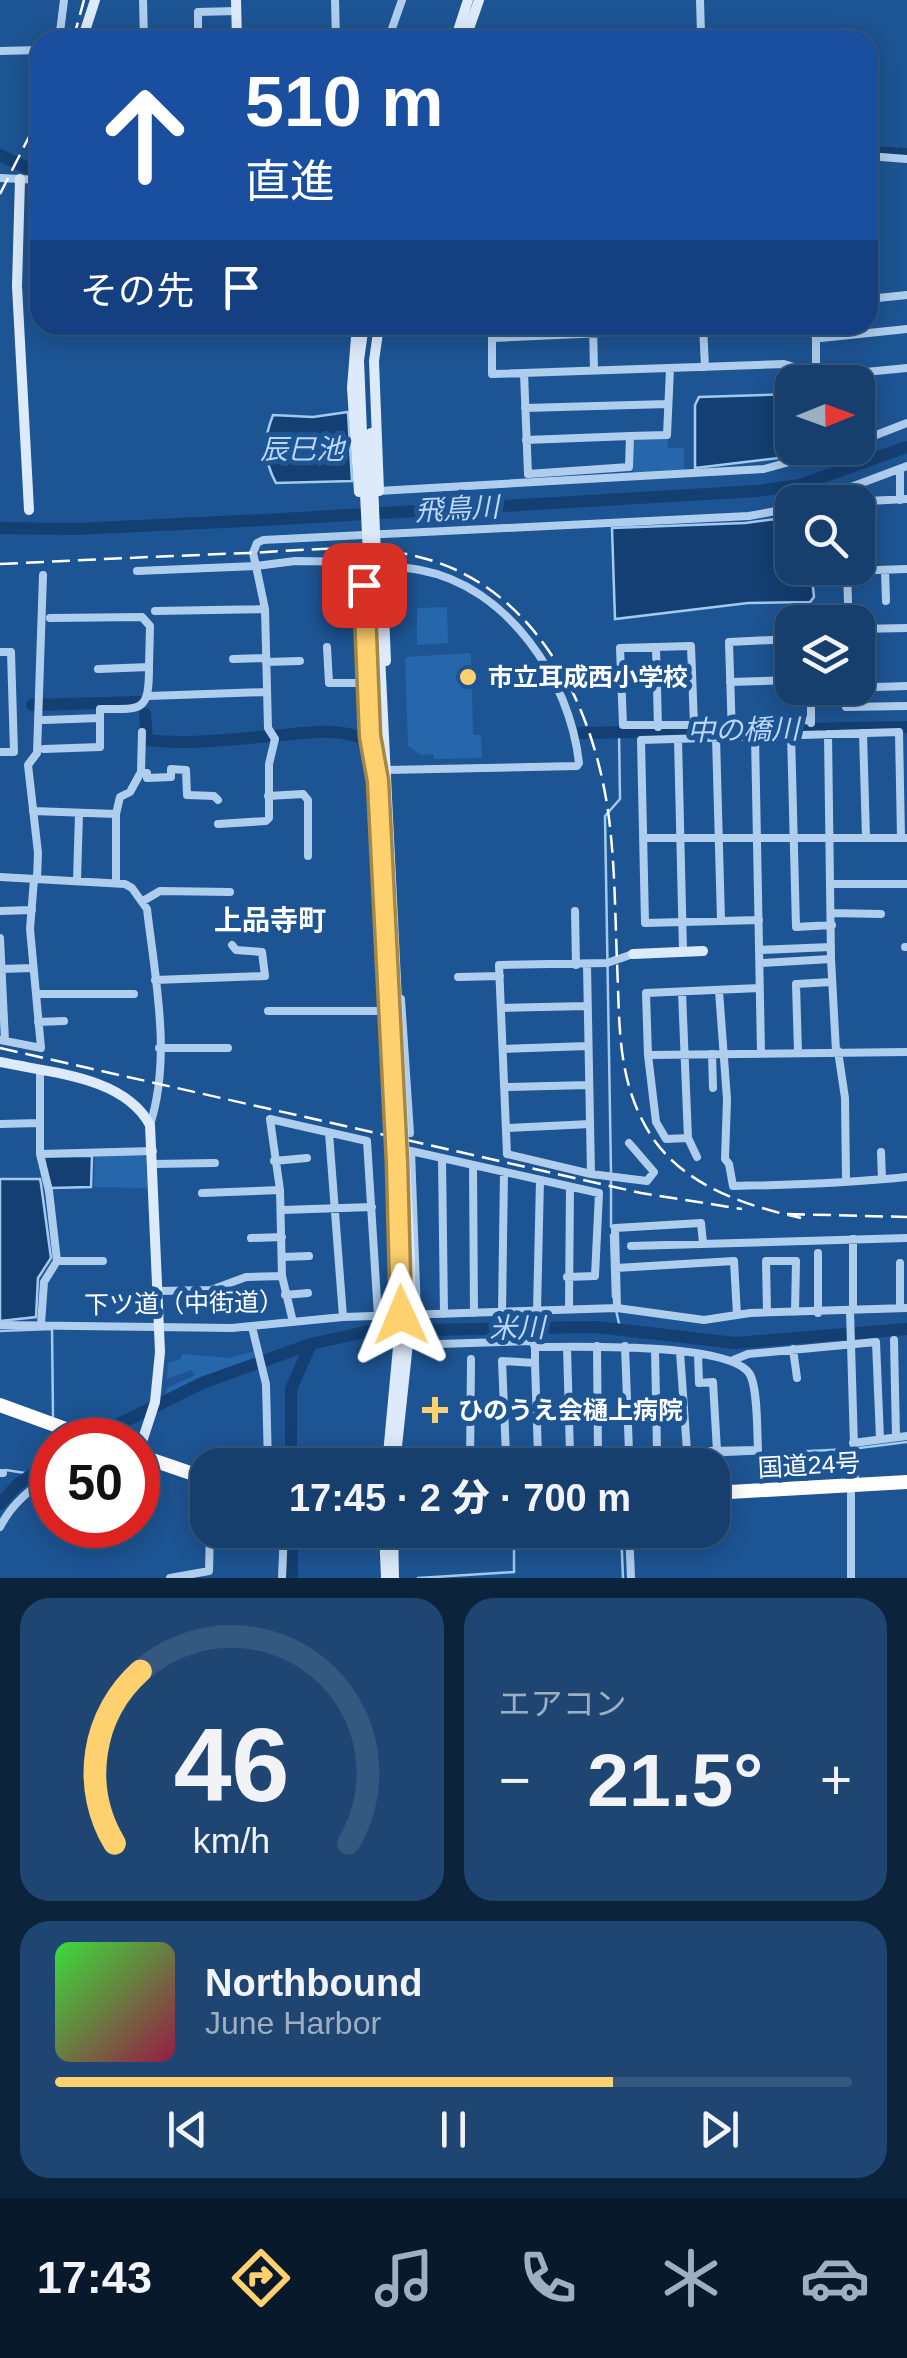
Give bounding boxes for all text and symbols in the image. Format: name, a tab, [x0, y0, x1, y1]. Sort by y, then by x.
text: 510 m	[245, 63, 443, 141]
icon: ahead	[80, 70, 210, 200]
text: 直進	[245, 156, 335, 207]
icon: arrive	[214, 260, 269, 315]
text: その先	[80, 270, 194, 312]
north arrow	[775, 365, 875, 465]
map controls	[775, 365, 875, 705]
water label: 辰巳池	[260, 434, 347, 465]
button: search	[775, 485, 875, 585]
water label: 飛鳥川	[414, 491, 503, 527]
pin	[322, 543, 407, 628]
icon: arrive	[337, 558, 392, 613]
button: layers	[775, 605, 875, 705]
place label: 市立耳成西小学校	[488, 663, 688, 691]
marker: 市立耳成西小学校	[457, 666, 479, 688]
water label: 中の橋川	[687, 713, 802, 746]
district label: 上品寺町	[214, 905, 326, 936]
position arrow	[349, 1263, 453, 1367]
street label: 下ツ道（中街道）	[84, 1287, 284, 1319]
water label: 米川	[489, 1312, 548, 1344]
place label: ひのうえ会樋上病院	[458, 1396, 683, 1424]
marker: ひのうえ会樋上病院	[422, 1397, 448, 1423]
speed limit sign: 50	[30, 1418, 160, 1548]
street label: 国道24号	[757, 1448, 861, 1482]
text: 17:45 · 2 分 · 700 m	[289, 1477, 631, 1519]
text: エアコン	[499, 1686, 627, 1722]
text: 46	[174, 1707, 290, 1823]
text: 21.5°	[587, 1738, 763, 1822]
text: −	[499, 1749, 531, 1811]
text: +	[820, 1749, 852, 1811]
text: km/h	[193, 1821, 270, 1861]
text: Northbound	[205, 1962, 422, 2004]
text: June Harbor	[205, 2005, 381, 2041]
icon: previous	[160, 2102, 215, 2157]
icon: pause	[426, 2102, 481, 2157]
icon: next	[692, 2102, 747, 2157]
icon: directions	[226, 2243, 296, 2313]
icon: music	[369, 2243, 439, 2313]
icon: phone	[513, 2243, 583, 2313]
icon: climate	[656, 2243, 726, 2313]
icon: car	[800, 2243, 870, 2313]
text: 17:43	[37, 2252, 152, 2303]

